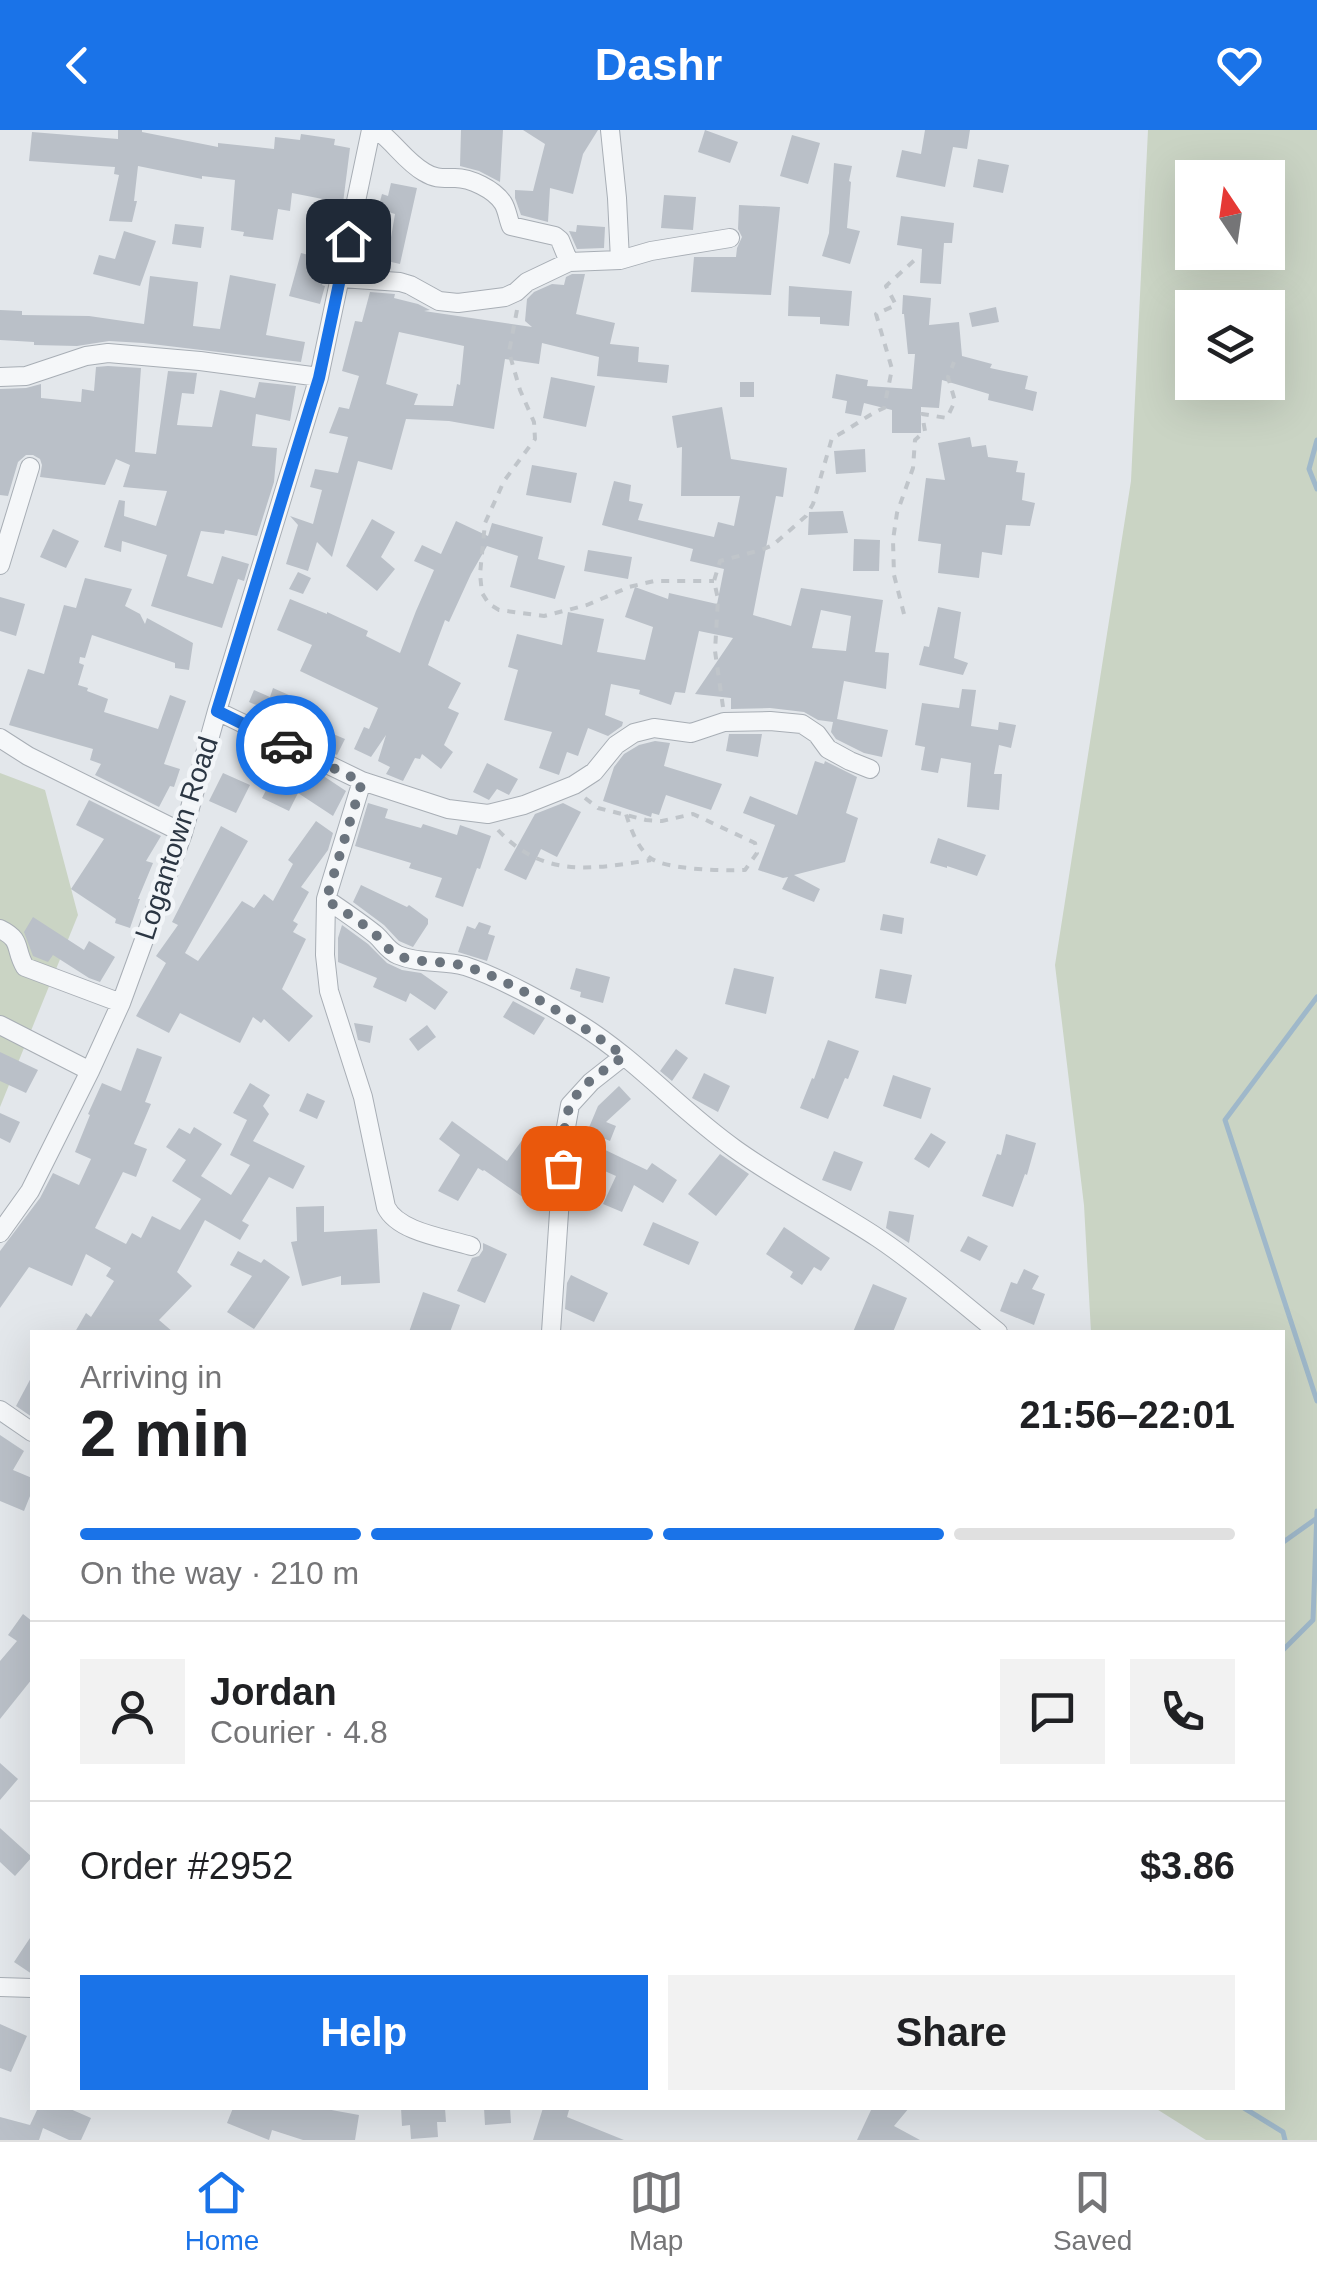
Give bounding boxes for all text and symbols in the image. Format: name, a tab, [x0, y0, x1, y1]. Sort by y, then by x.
icon: back	[50, 38, 105, 93]
icon: heart	[1212, 38, 1267, 93]
text: Dashr	[595, 39, 722, 90]
north arrow	[1175, 160, 1285, 270]
map controls	[1175, 160, 1285, 400]
pin	[306, 199, 391, 284]
icon: home	[321, 214, 376, 269]
button: layers	[1175, 290, 1285, 400]
courier	[236, 695, 336, 795]
icon: car	[259, 718, 314, 773]
street label: Logantown Road	[129, 733, 224, 944]
pin	[521, 1126, 606, 1211]
icon: bag	[536, 1141, 591, 1196]
text: Arriving in	[80, 1359, 222, 1395]
text: 21:56–22:01	[1019, 1394, 1235, 1436]
text: 2 min	[80, 1397, 250, 1470]
text: On the way · 210 m	[80, 1555, 359, 1591]
button: person	[80, 1659, 185, 1764]
button: chat	[1000, 1659, 1105, 1764]
button: phone	[1130, 1659, 1235, 1764]
text: Jordan	[210, 1671, 337, 1713]
text: Courier · 4.8	[210, 1714, 388, 1750]
text: Order #2952	[80, 1845, 293, 1887]
text: $3.86	[1140, 1845, 1235, 1887]
button: Help	[80, 1975, 648, 2090]
button: Share	[668, 1975, 1235, 2090]
tab: Home	[185, 2165, 259, 2257]
tab: Map	[629, 2165, 684, 2257]
tab: Saved	[1053, 2165, 1132, 2257]

